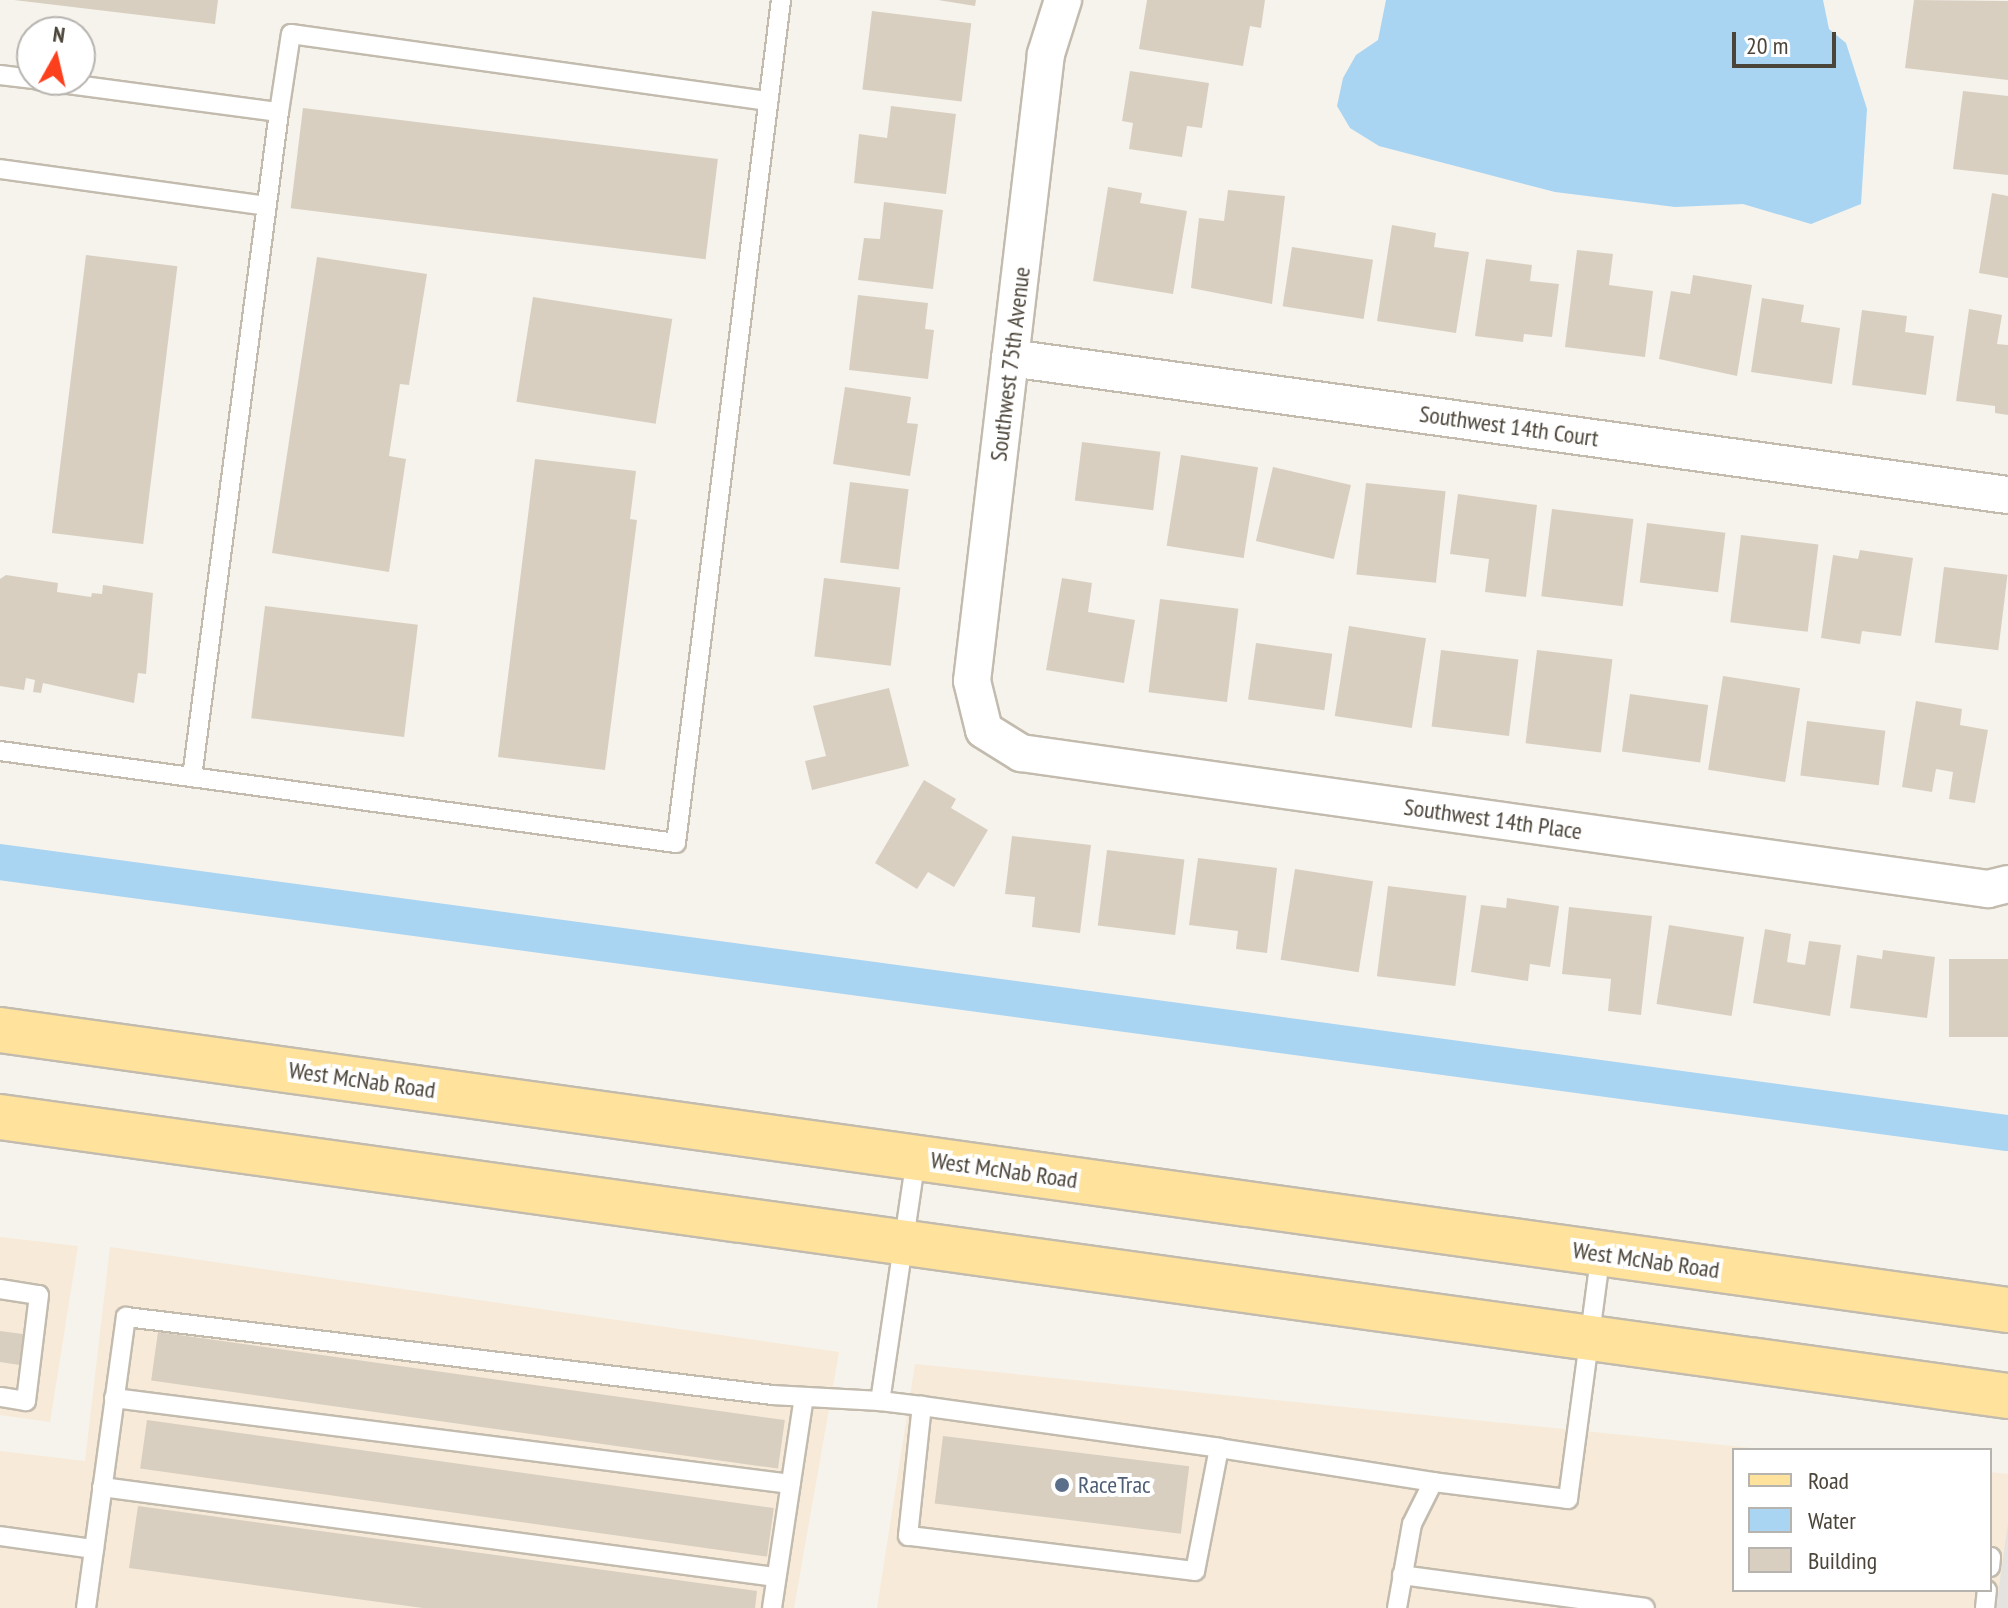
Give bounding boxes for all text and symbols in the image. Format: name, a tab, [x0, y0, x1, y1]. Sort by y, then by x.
north arrow	[16, 16, 96, 96]
scale bar	[1736, 16, 1840, 66]
text: N	[51, 20, 67, 49]
text: 20 m	[1746, 30, 1788, 61]
street label: Southwest 75th Avenue	[984, 265, 1036, 463]
street label: Southwest 14th Court	[1418, 399, 1600, 453]
street label: Southwest 14th Place	[1402, 792, 1584, 846]
street label: West McNab Road	[287, 1055, 437, 1105]
street label: West McNab Road	[929, 1145, 1079, 1195]
street label: West McNab Road	[1571, 1235, 1721, 1285]
legend	[1732, 1448, 1992, 1592]
text: Road	[1808, 1465, 1849, 1496]
place label: RaceTrac	[1078, 1471, 1151, 1499]
marker: RaceTrac	[1053, 1476, 1071, 1494]
text: Water	[1808, 1505, 1856, 1536]
text: Building	[1808, 1545, 1877, 1576]

